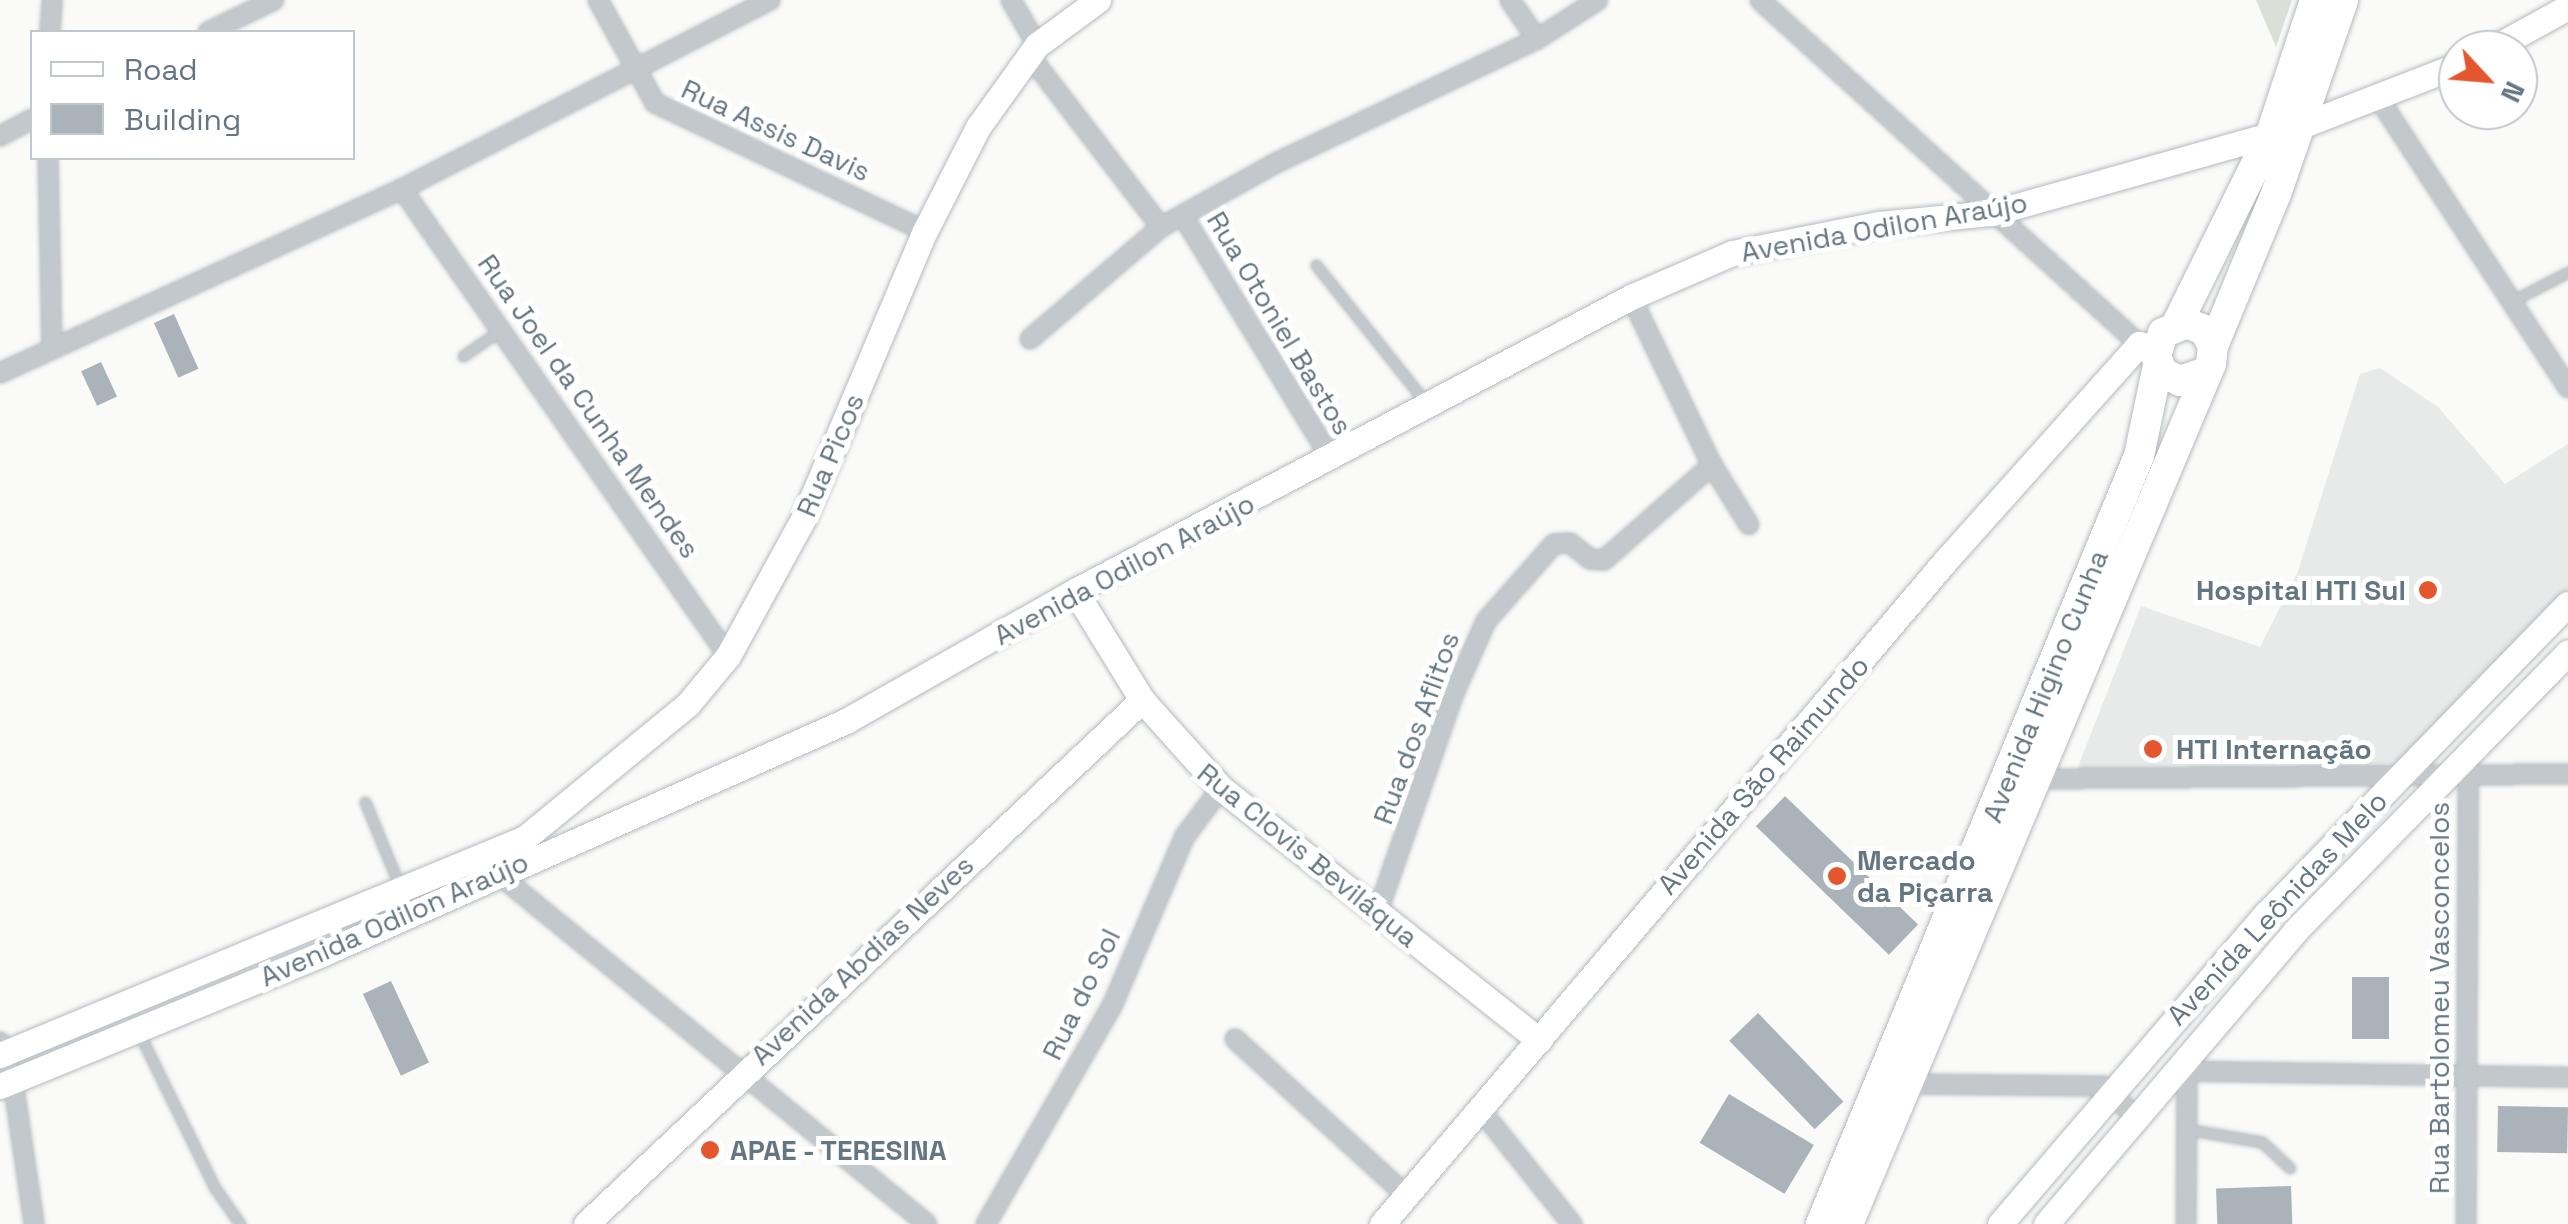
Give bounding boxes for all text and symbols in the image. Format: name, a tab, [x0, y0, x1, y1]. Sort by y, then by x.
legend	[30, 30, 355, 160]
north arrow	[2438, 30, 2538, 130]
text: Road	[124, 50, 198, 89]
street label: Rua Assis Davis	[676, 72, 876, 188]
text: N	[2493, 76, 2533, 109]
text: Building	[124, 100, 241, 139]
street label: Avenida Odilon Araújo	[1738, 185, 2030, 269]
street label: Rua Otoniel Bastos	[1200, 205, 1360, 441]
street label: Rua Joel da Cunha Mendes	[471, 248, 707, 564]
street label: Rua Picos	[789, 388, 871, 522]
street label: Avenida Odilon Araújo	[988, 486, 1260, 652]
street label: Avenida Higino Cunha	[1975, 545, 2115, 827]
place label: Hospital HTI Sul	[2196, 573, 2406, 607]
marker: Hospital HTI Sul	[2415, 577, 2441, 603]
street label: Rua dos Aflitos	[1366, 627, 1466, 829]
street label: Avenida São Raimundo	[1650, 649, 1876, 901]
place label: HTI Internação	[2176, 732, 2372, 766]
marker: HTI Internação	[2140, 736, 2166, 762]
street label: Rua Clovis Beviláqua	[1191, 756, 1425, 954]
street label: Avenida Leônidas Melo	[2160, 784, 2394, 1032]
street label: Rua Bartolomeu Vasconcelos	[2422, 802, 2456, 1194]
place label: Mercado da Piçarra	[1857, 843, 1993, 909]
street label: Avenida Odilon Araújo	[254, 845, 534, 993]
street label: Avenida Abdias Neves	[744, 848, 980, 1072]
marker: Mercado da Piçarra	[1826, 865, 1848, 887]
street label: Rua do Sol	[1035, 923, 1127, 1065]
place label: APAE - TERESINA	[730, 1133, 949, 1167]
marker: APAE - TERESINA	[699, 1139, 721, 1161]

